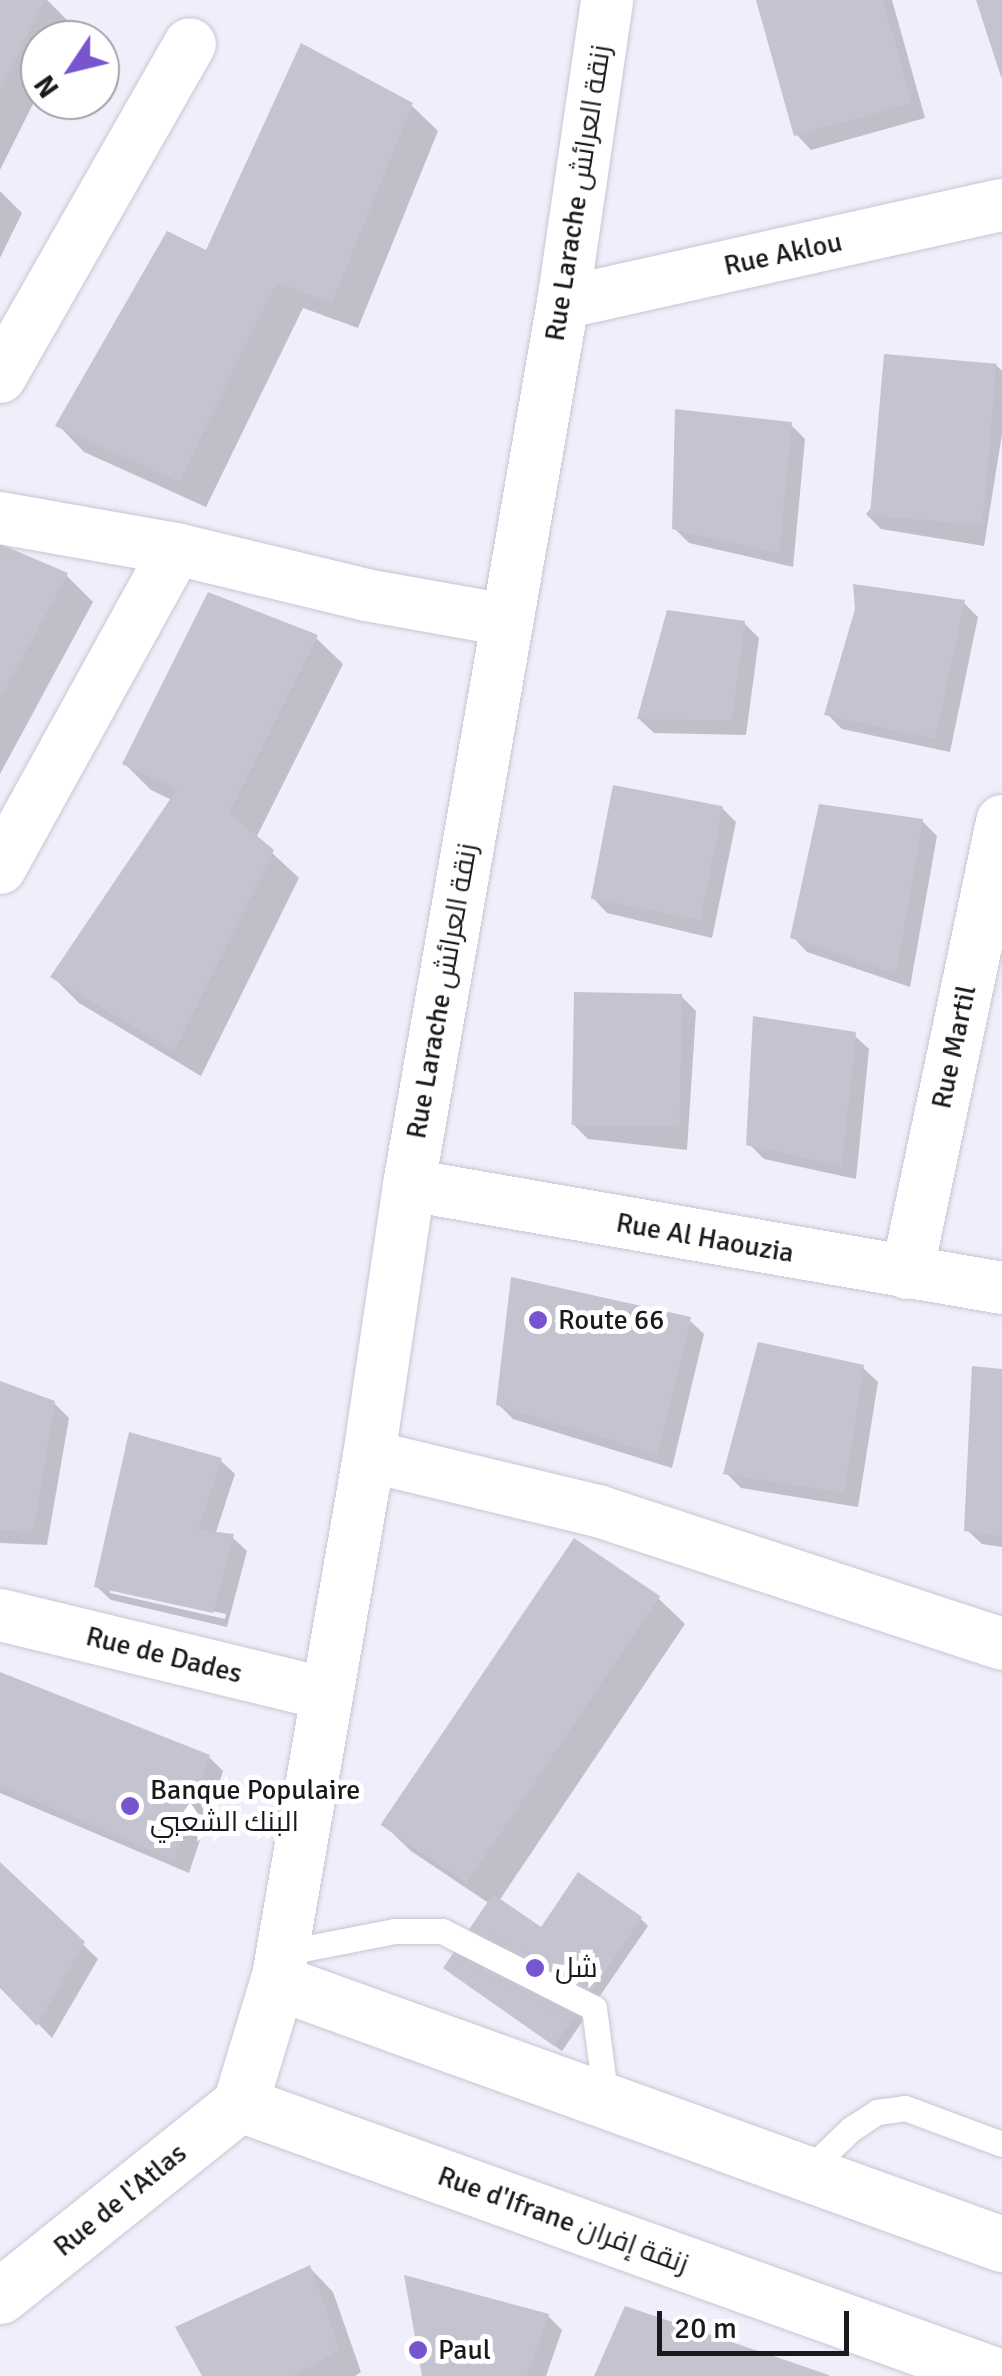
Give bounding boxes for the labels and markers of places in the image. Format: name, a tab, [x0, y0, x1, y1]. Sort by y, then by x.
place label: Route 66	[558, 1303, 664, 1337]
marker: Route 66	[527, 1309, 549, 1331]
place label: Banque Populaire البنك الشعبي	[150, 1773, 360, 1839]
marker: Banque Populaire البنك الشعبي	[119, 1795, 141, 1817]
place label: شل	[555, 1951, 598, 1985]
marker: شل	[524, 1957, 546, 1979]
place label: Paul	[438, 2333, 491, 2367]
marker: Paul	[407, 2339, 429, 2361]

